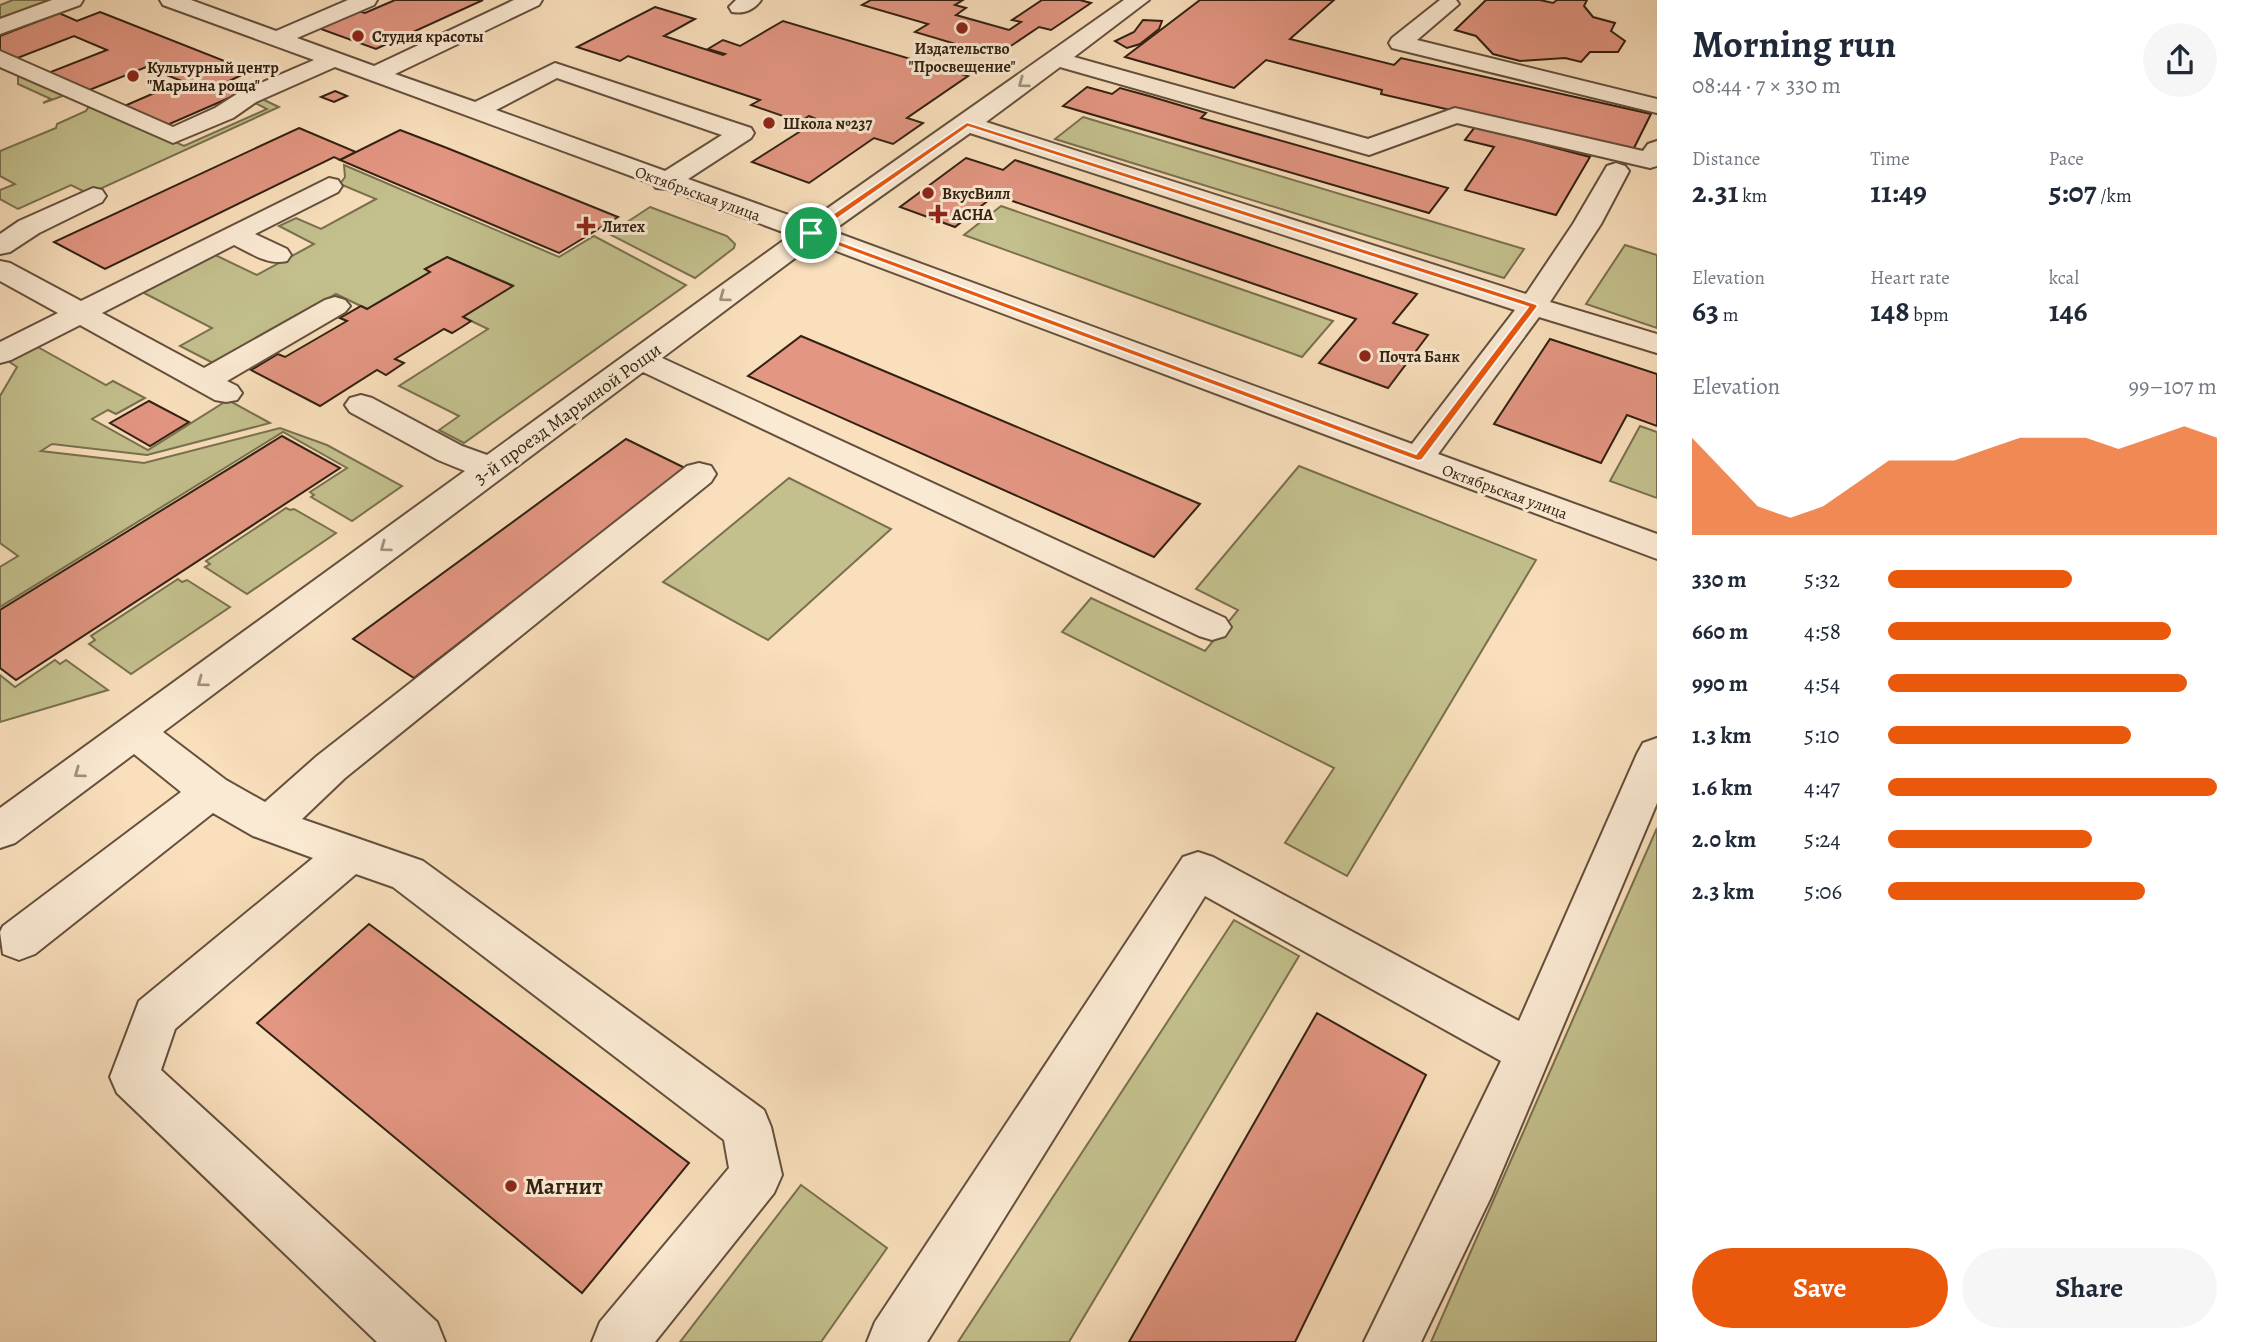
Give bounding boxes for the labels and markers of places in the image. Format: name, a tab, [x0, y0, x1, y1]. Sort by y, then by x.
marker: Издательство "Просвещение"	[954, 20, 970, 36]
place label: Студия красоты	[372, 26, 484, 48]
marker: Студия красоты	[350, 28, 366, 44]
place label: Издательство "Просвещение"	[908, 38, 1016, 78]
place label: Культурный центр "Марьина роща"	[147, 57, 279, 97]
marker: Культурный центр "Марьина роща"	[125, 68, 141, 84]
place label: Школа №237	[783, 113, 872, 135]
marker: Школа №237	[761, 115, 777, 131]
place label: ВкусВилл	[942, 183, 1010, 205]
marker: ВкусВилл	[920, 185, 936, 201]
pin	[781, 203, 841, 263]
place label: АСНА	[951, 204, 994, 226]
marker: АСНА	[930, 206, 946, 222]
marker: Литех	[576, 216, 596, 236]
place label: Литех	[602, 216, 646, 238]
place label: Почта Банк	[1379, 346, 1460, 368]
marker: Почта Банк	[1357, 348, 1373, 364]
place label: Магнит	[525, 1171, 603, 1202]
marker: Магнит	[503, 1178, 519, 1194]

